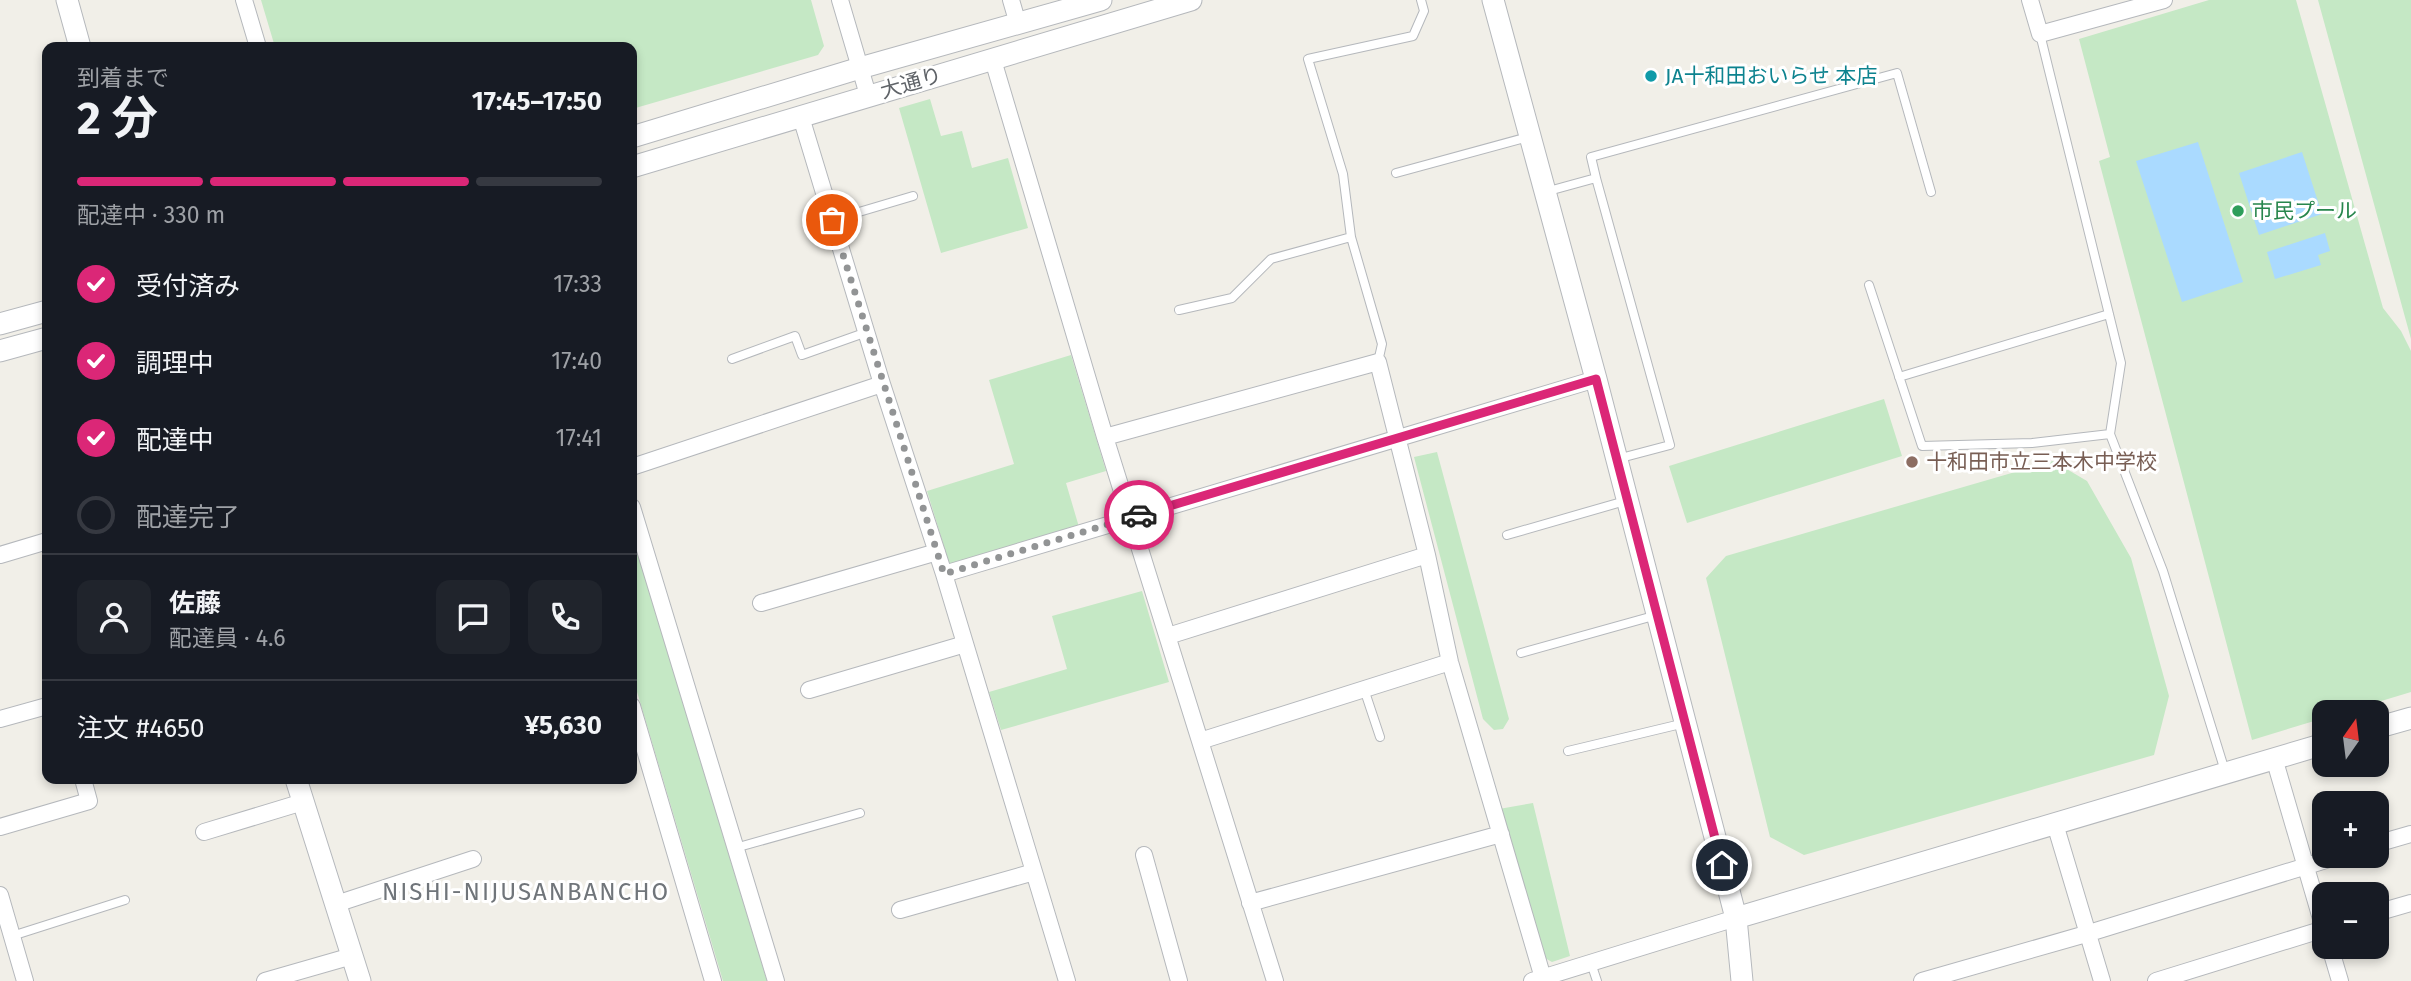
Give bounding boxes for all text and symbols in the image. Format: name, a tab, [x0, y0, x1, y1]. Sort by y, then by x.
street label: 大通り	[877, 62, 945, 104]
place label: JA十和田おいらせ 本店	[1665, 63, 1878, 89]
text: 到着まで	[77, 64, 169, 92]
marker: JA十和田おいらせ 本店	[1643, 68, 1659, 84]
text: 17:45–17:50	[472, 86, 602, 117]
text: 2 分	[77, 91, 158, 146]
pin	[802, 190, 862, 250]
place label: 市民プール	[2252, 198, 2357, 224]
text: 配達中 · 330 m	[77, 201, 225, 229]
icon: bag	[813, 201, 851, 239]
marker: 市民プール	[2230, 203, 2246, 219]
icon: check	[77, 265, 115, 303]
text: 17:33	[553, 270, 602, 298]
text: 受付済み	[136, 271, 240, 302]
icon: check	[77, 342, 115, 380]
text: 17:40	[551, 347, 602, 375]
text: 調理中	[136, 348, 214, 379]
icon: check	[77, 419, 115, 457]
text: 17:41	[556, 424, 602, 452]
text: 配達中	[136, 425, 214, 456]
place label: 十和田市立三本木中学校	[1926, 449, 2157, 475]
marker: 十和田市立三本木中学校	[1904, 454, 1920, 470]
courier	[1104, 480, 1174, 550]
icon: car	[1120, 496, 1158, 534]
text: 配達完了	[136, 502, 240, 533]
button: person	[77, 580, 151, 654]
button: chat	[436, 580, 510, 654]
button: phone	[528, 580, 602, 654]
text: 佐藤	[169, 588, 221, 619]
text: 配達員 · 4.6	[169, 624, 286, 652]
north arrow	[2312, 700, 2389, 777]
map controls	[2312, 700, 2389, 959]
text: ¥5,630	[524, 710, 602, 741]
text: 注文 #4650	[77, 713, 204, 744]
button: +	[2312, 791, 2389, 868]
pin	[1692, 835, 1752, 895]
icon: home	[1703, 846, 1741, 884]
district label: NISHI-NIJUSANBANCHO	[382, 878, 670, 906]
button: −	[2312, 882, 2389, 959]

